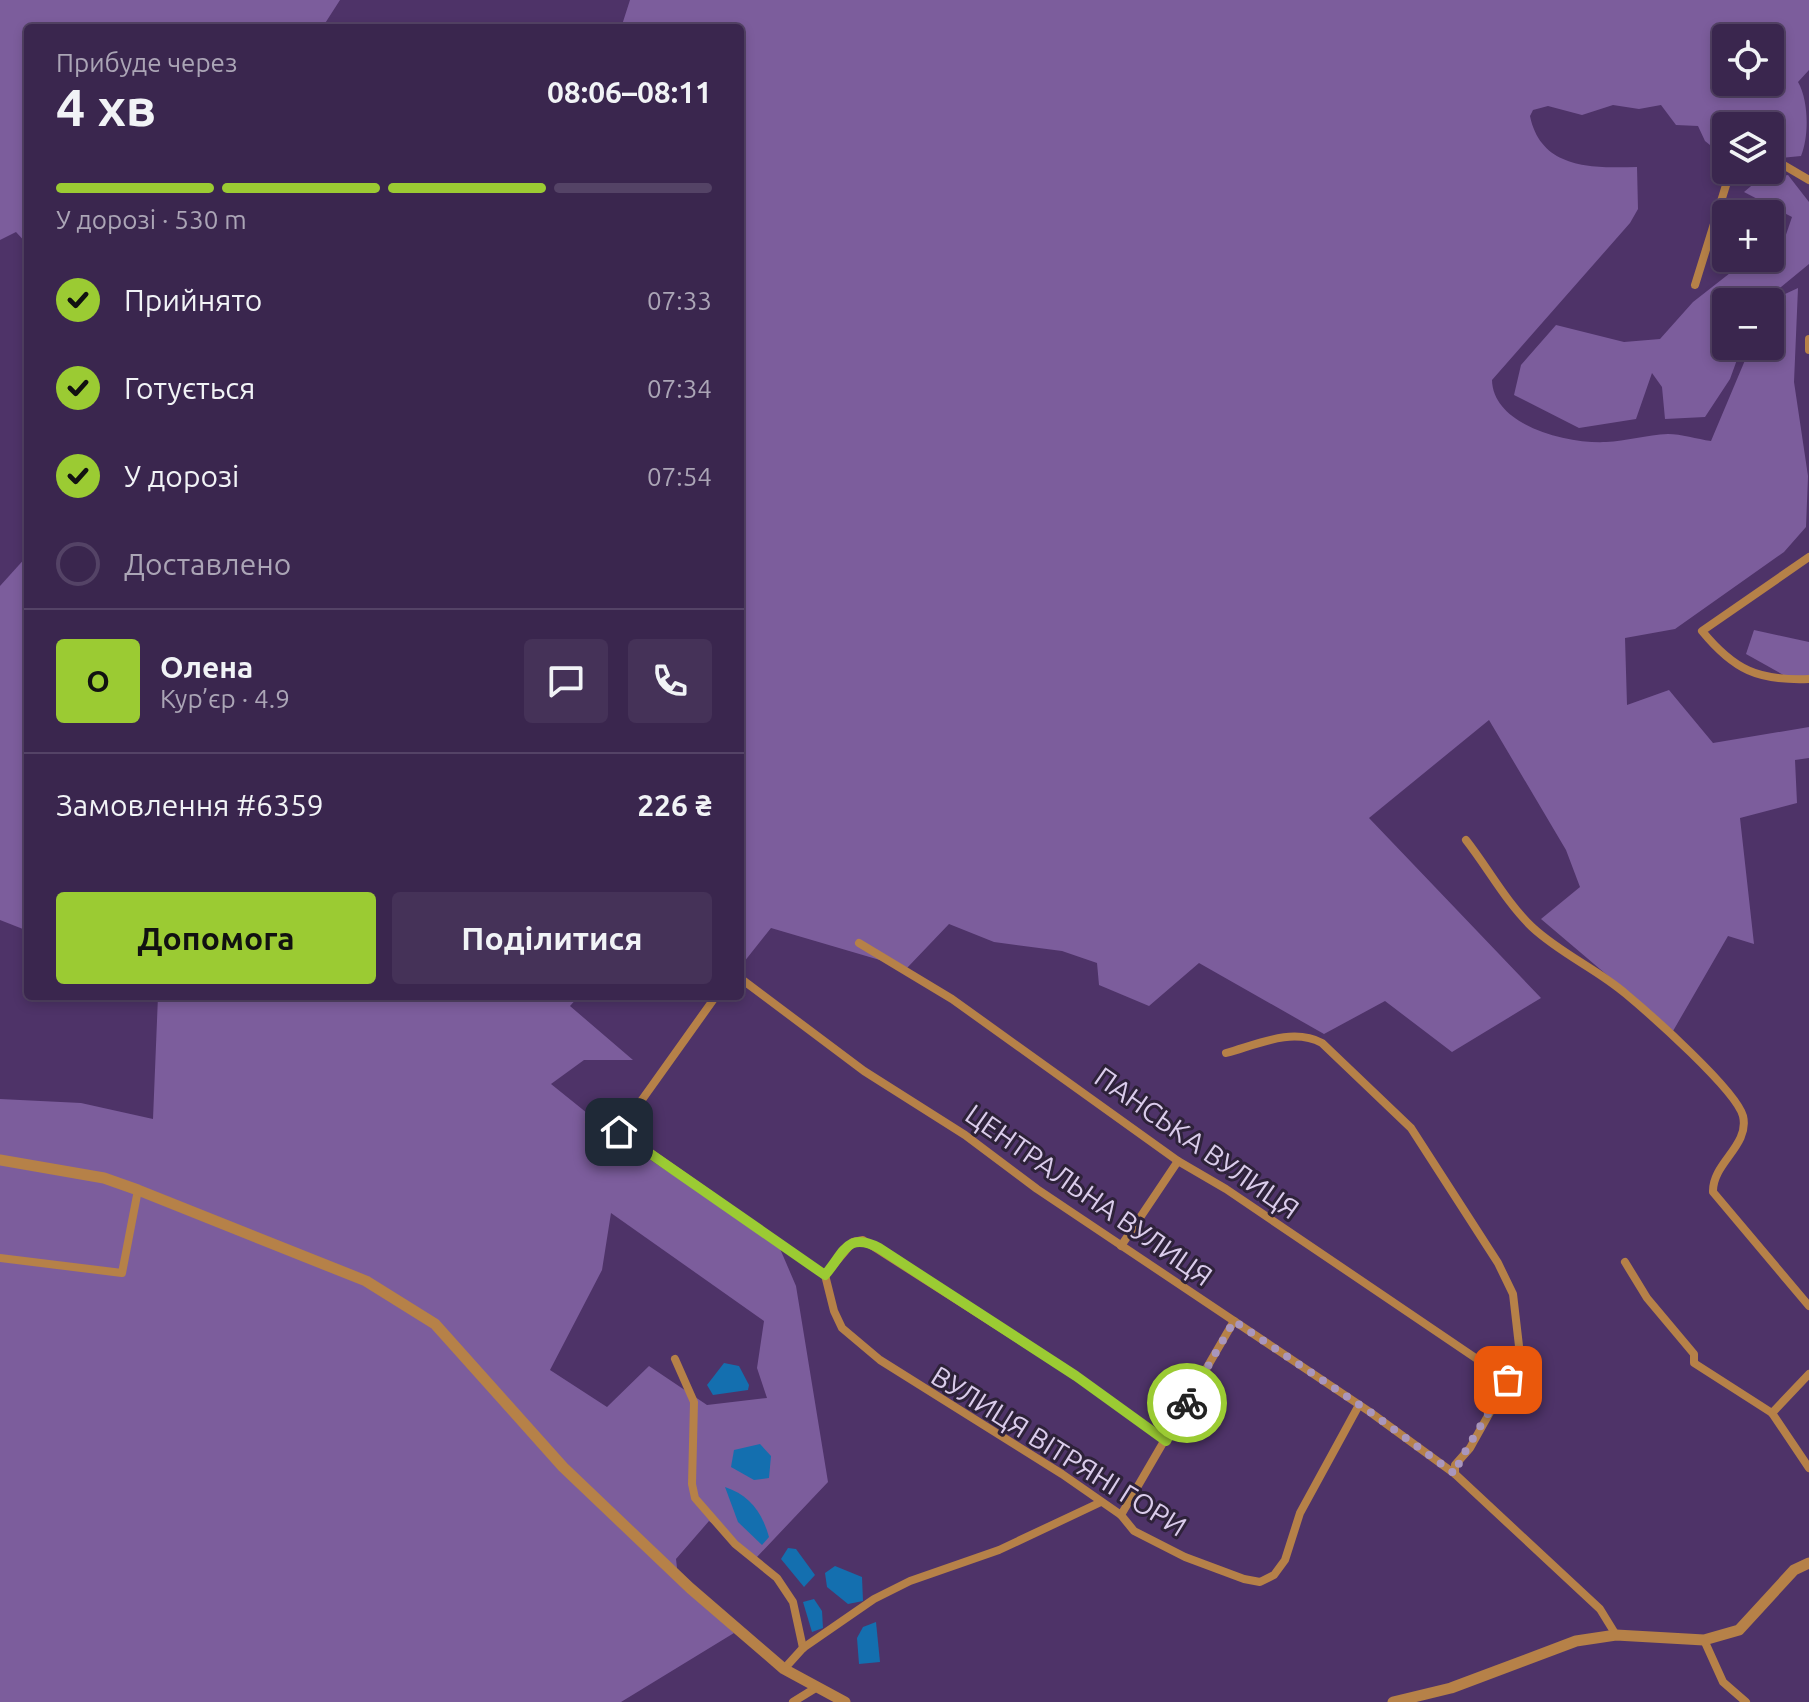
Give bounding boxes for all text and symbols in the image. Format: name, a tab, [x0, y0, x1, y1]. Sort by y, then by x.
map controls	[1712, 24, 1784, 360]
button: locate	[1712, 24, 1784, 96]
text: Прибуде через	[56, 48, 237, 77]
text: 08:06–08:11	[547, 75, 712, 109]
text: 4 хв	[56, 78, 156, 136]
button: layers	[1712, 112, 1784, 184]
button: +	[1712, 200, 1784, 272]
text: У дорозі · 530 m	[56, 205, 247, 234]
icon: check	[56, 278, 100, 322]
text: Прийнято	[124, 283, 262, 317]
text: 07:33	[647, 286, 712, 315]
button: −	[1712, 288, 1784, 360]
icon: check	[56, 366, 100, 410]
text: Готується	[124, 371, 255, 405]
text: 07:34	[647, 374, 712, 403]
icon: check	[56, 454, 100, 498]
text: У дорозі	[124, 459, 239, 493]
text: 07:54	[647, 462, 712, 491]
text: Доставлено	[124, 547, 291, 581]
button: chat	[524, 639, 608, 723]
button: phone	[628, 639, 712, 723]
text: Олена	[160, 650, 253, 684]
text: О	[86, 664, 110, 698]
text: Кур’єр · 4.9	[160, 684, 290, 713]
text: Замовлення #6359	[56, 788, 324, 822]
text: 226 ₴	[637, 788, 712, 822]
button: Допомога	[56, 892, 376, 984]
button: Поділитися	[392, 892, 712, 984]
street label: ПАНСЬКА ВУЛИЦЯ	[1089, 1061, 1305, 1225]
pin	[585, 1098, 653, 1166]
street label: ЦЕНТРАЛЬНА ВУЛИЦЯ	[960, 1098, 1218, 1292]
icon: home	[597, 1110, 641, 1154]
pin	[1474, 1346, 1542, 1414]
icon: bag	[1486, 1358, 1530, 1402]
street label: ВУЛИЦЯ ВІТРЯНІ ГОРИ	[926, 1359, 1192, 1542]
courier	[1147, 1363, 1227, 1443]
icon: bike	[1165, 1381, 1209, 1425]

